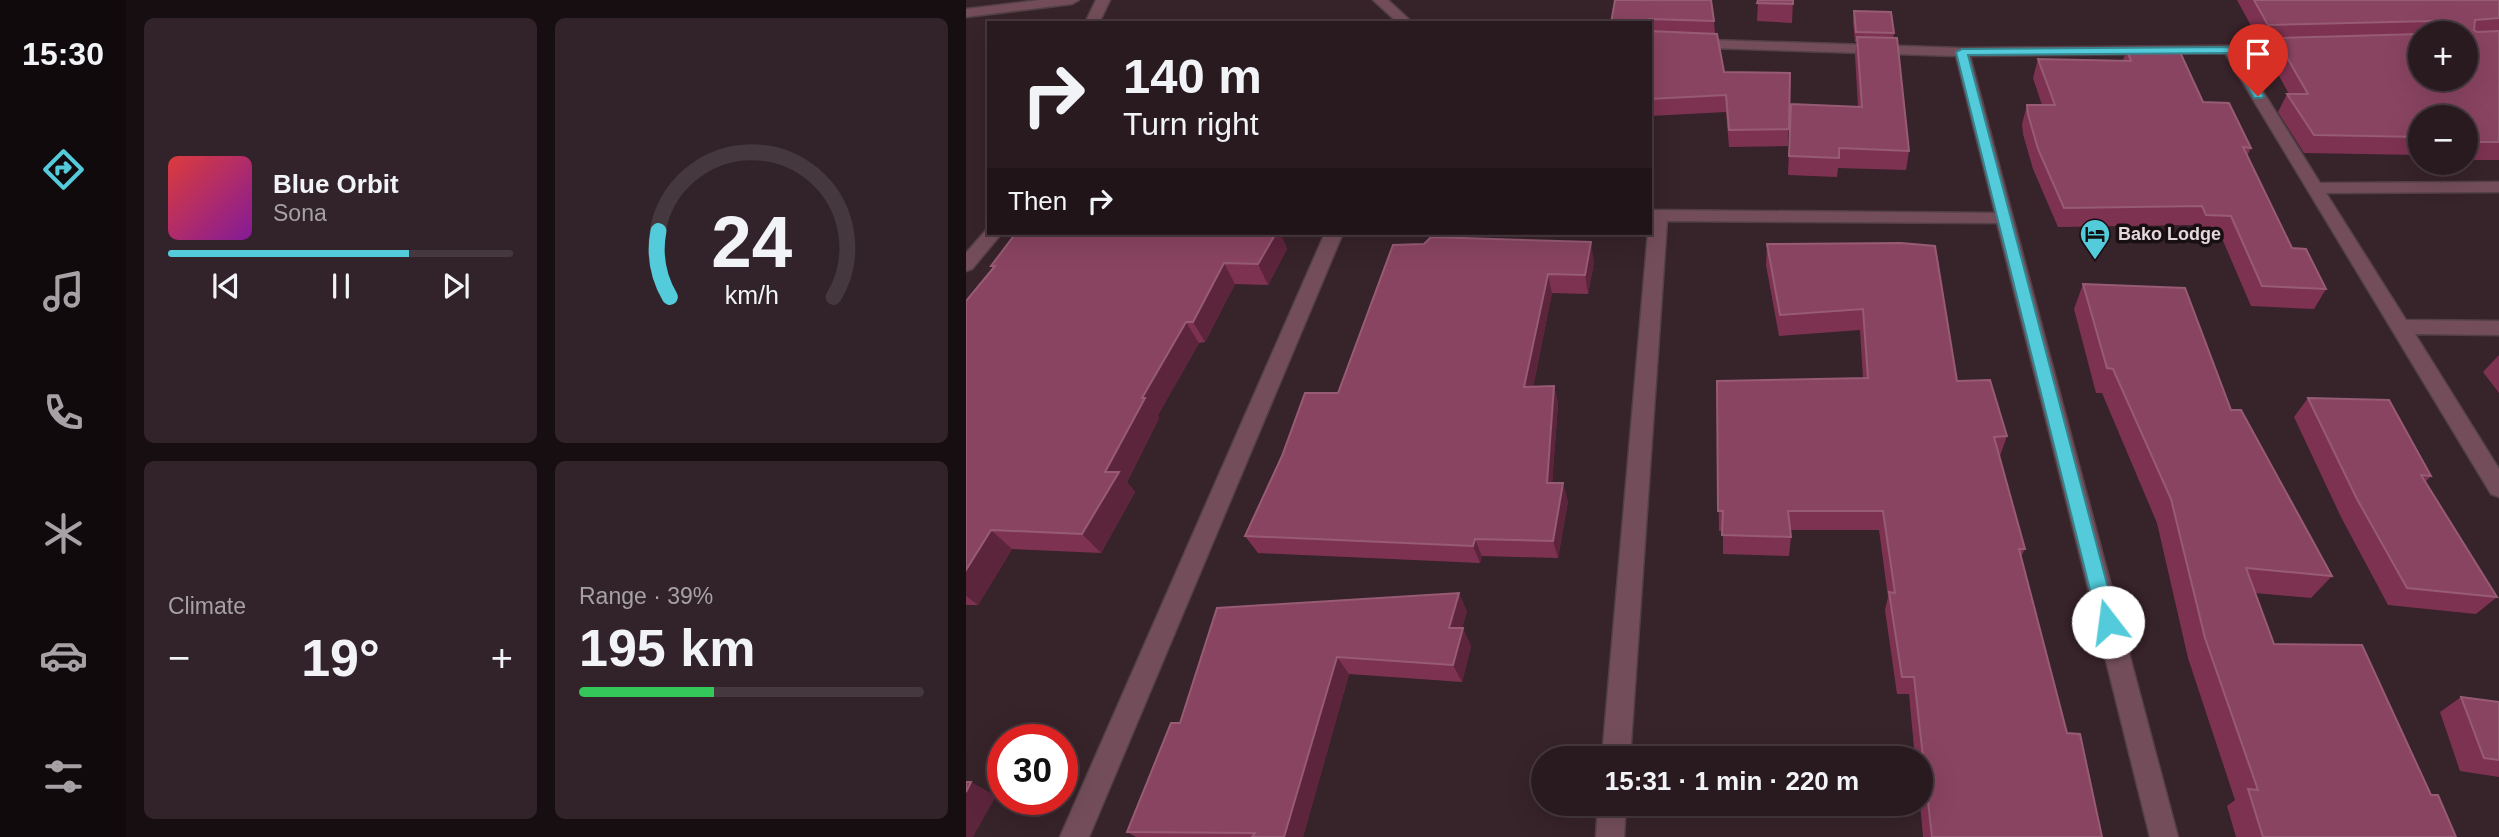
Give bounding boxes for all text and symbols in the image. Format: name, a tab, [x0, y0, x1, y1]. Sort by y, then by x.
map controls	[2408, 21, 2478, 175]
button: +	[2408, 21, 2478, 91]
pin	[2228, 24, 2288, 96]
icon: arrive	[2239, 35, 2277, 73]
text: 15:30	[22, 36, 104, 72]
icon: right	[1008, 49, 1099, 140]
text: 140 m	[1123, 49, 1262, 103]
button: −	[2408, 105, 2478, 175]
text: Turn right	[1123, 106, 1259, 142]
icon: directions	[39, 145, 88, 194]
text: Blue Orbit	[273, 169, 399, 199]
icon: right	[1081, 182, 1119, 220]
text: Then	[1008, 186, 1067, 216]
text: Sona	[273, 200, 327, 226]
text: 24	[711, 201, 792, 282]
hotel icon: Bako Lodge	[2078, 217, 2112, 261]
place label: Bako Lodge	[2118, 224, 2221, 244]
icon: music	[39, 267, 88, 316]
icon: previous	[207, 267, 245, 305]
icon: pause	[322, 267, 360, 305]
icon: next	[437, 267, 475, 305]
text: km/h	[724, 281, 779, 309]
icon: phone	[39, 388, 88, 437]
icon: climate	[39, 509, 88, 558]
text: Range · 39%	[579, 583, 713, 609]
position arrow	[2071, 585, 2145, 659]
text: Climate	[168, 593, 246, 619]
text: 195 km	[579, 619, 755, 677]
text: 19°	[301, 629, 380, 687]
icon: car	[39, 631, 88, 680]
text: −	[168, 637, 190, 679]
text: +	[491, 637, 513, 679]
speed limit sign: 30	[987, 724, 1078, 815]
icon: filters	[39, 752, 88, 801]
text: 15:31 · 1 min · 220 m	[1605, 766, 1859, 796]

